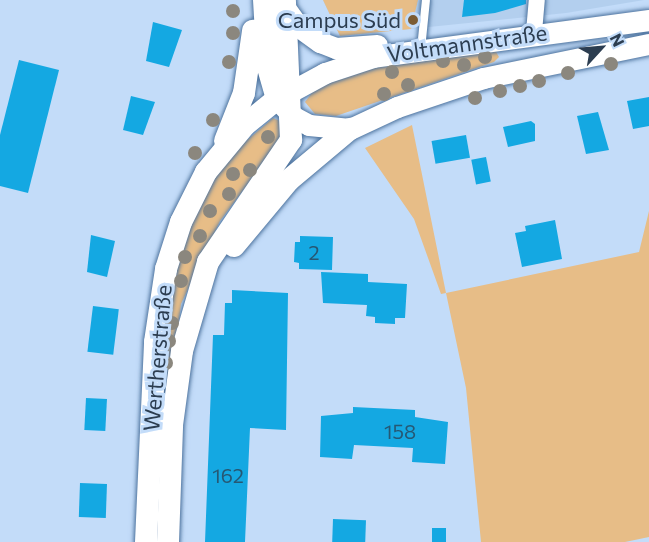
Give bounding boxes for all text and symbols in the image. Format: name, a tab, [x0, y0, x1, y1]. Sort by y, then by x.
place label: Campus Süd	[278, 7, 401, 33]
marker: Campus Süd	[406, 13, 420, 27]
north arrow	[571, 18, 631, 78]
street label: Voltmannstraße	[385, 19, 549, 67]
text: N	[606, 30, 629, 49]
house number: 2	[308, 240, 320, 264]
street label: Wertherstraße	[137, 284, 177, 432]
house number: 158	[384, 419, 416, 443]
house number: 162	[212, 463, 244, 487]

